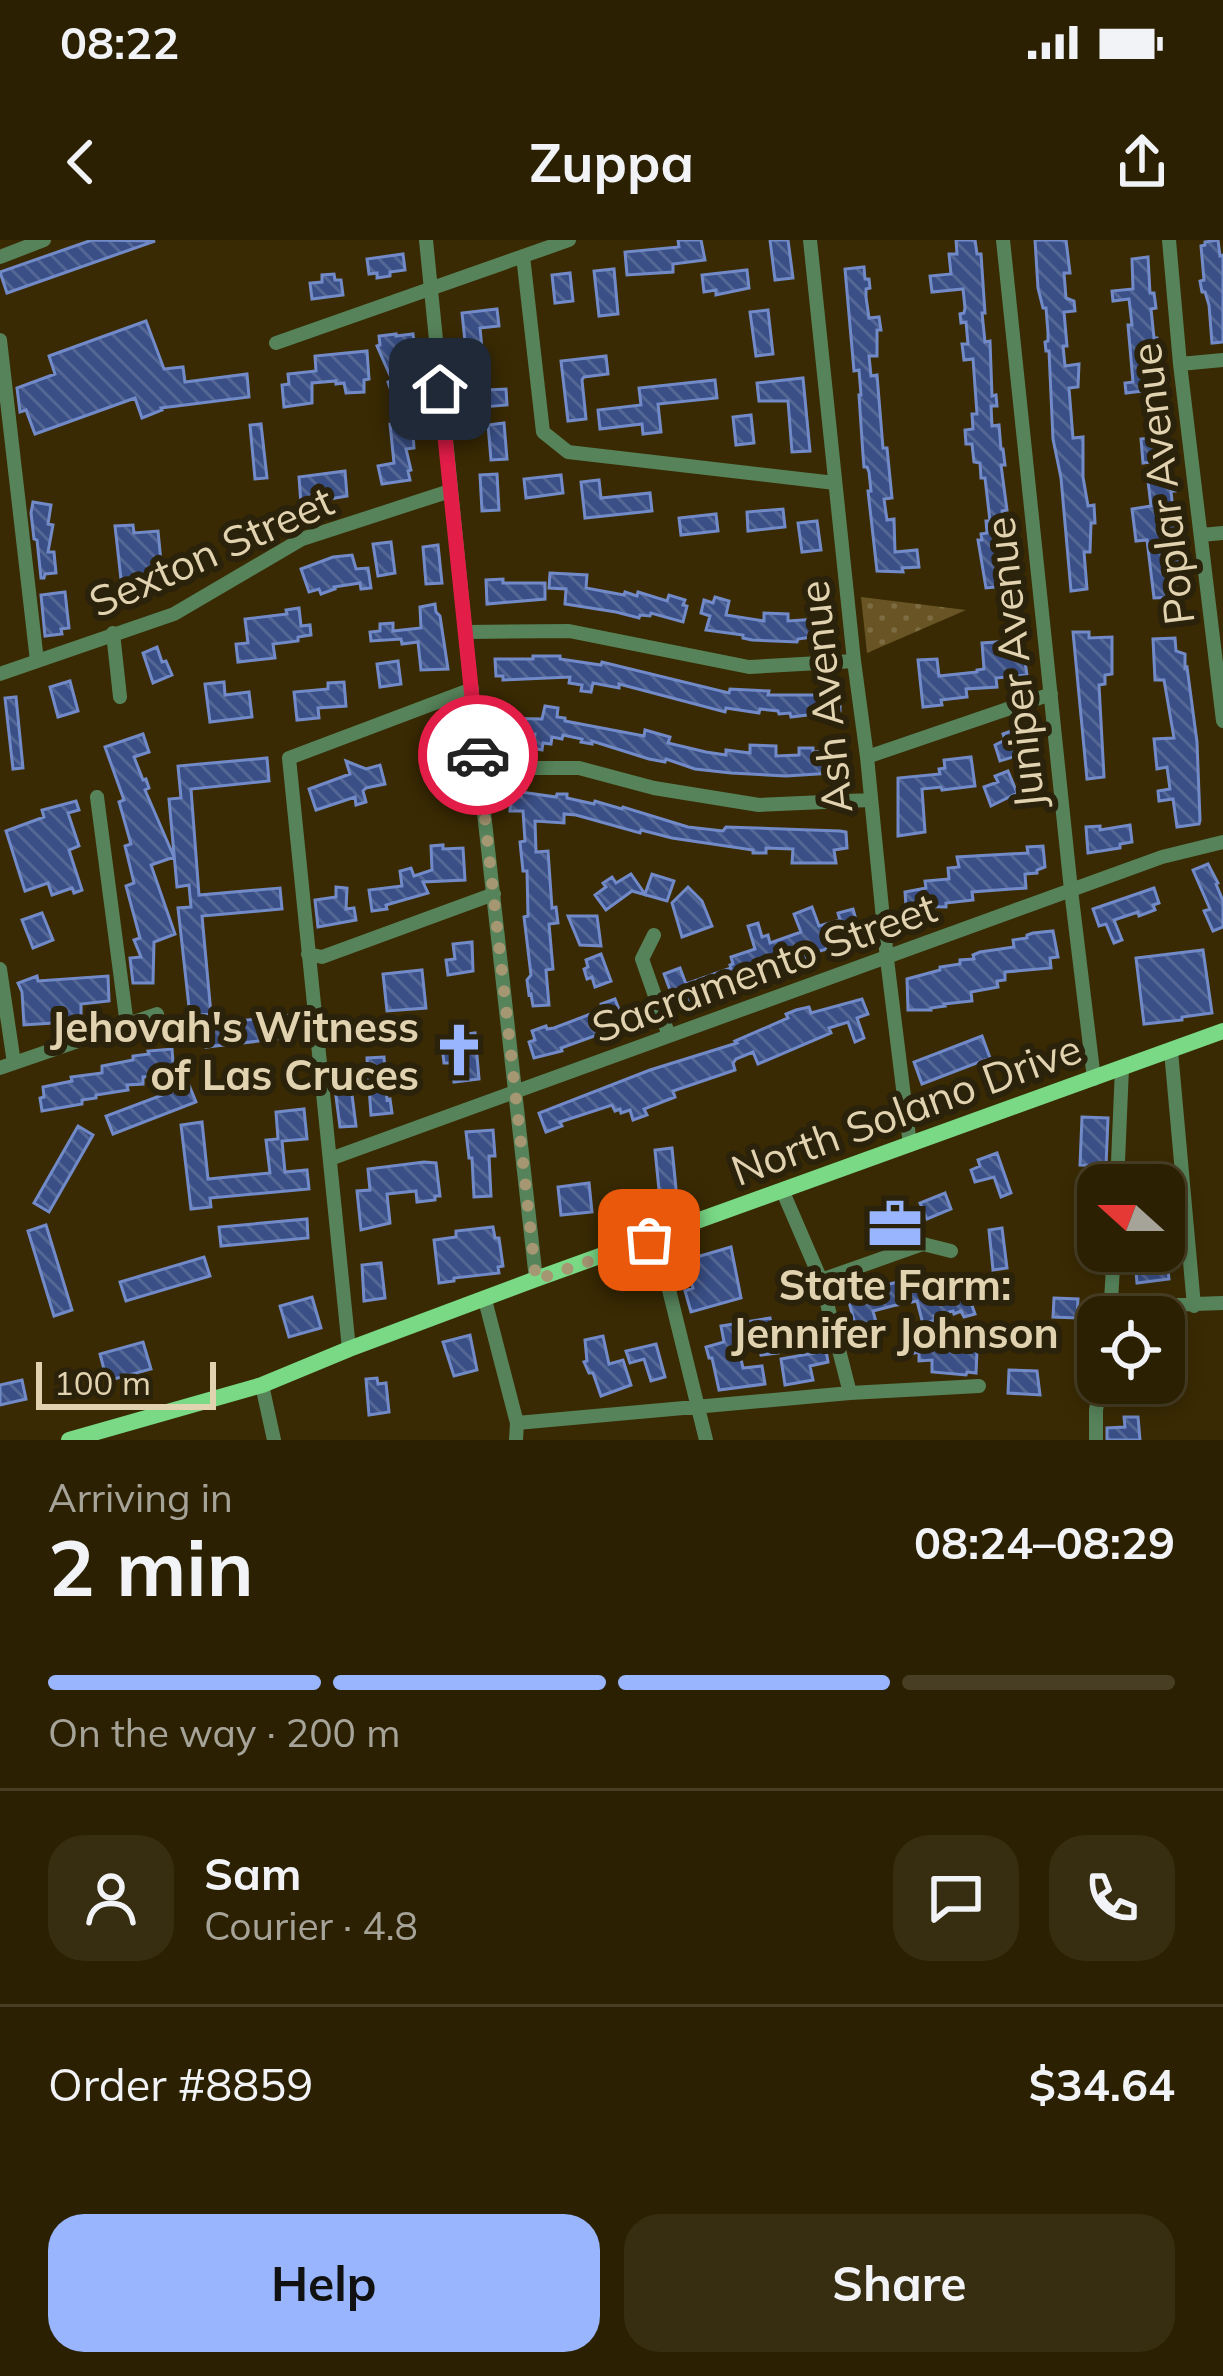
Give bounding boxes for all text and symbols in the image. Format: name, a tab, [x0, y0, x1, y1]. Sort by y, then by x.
text: 08:22	[60, 14, 179, 70]
text: Zuppa	[529, 128, 694, 196]
icon: back	[48, 129, 114, 195]
icon: share	[1109, 129, 1175, 195]
pin	[389, 338, 491, 440]
street label: Poplar Avenue	[1118, 340, 1206, 628]
icon: home	[407, 356, 473, 422]
street label: Sexton Street	[81, 474, 341, 628]
street label: Juniper Avenue	[972, 514, 1056, 812]
street label: Ash Avenue	[786, 578, 864, 816]
courier	[418, 695, 538, 815]
icon: car	[445, 722, 511, 788]
street label: Sacramento Street	[585, 880, 943, 1054]
place label: Jehovah's Witness of Las Cruces	[50, 1000, 419, 1101]
church icon: Jehovah's Witness of Las Cruces	[430, 1021, 488, 1079]
street label: North Solano Drive	[724, 1021, 1088, 1197]
north arrow	[1077, 1164, 1185, 1272]
map controls	[1077, 1164, 1185, 1404]
pin	[598, 1189, 700, 1291]
office icon: State Farm: Jennifer Johnson	[866, 1195, 924, 1253]
icon: bag	[616, 1207, 682, 1273]
place label: State Farm: Jennifer Johnson	[731, 1258, 1059, 1359]
button: locate	[1077, 1296, 1185, 1404]
scale bar	[36, 1356, 216, 1409]
text: 100 m	[54, 1362, 151, 1403]
text: Arriving in	[48, 1473, 233, 1522]
text: 08:24–08:29	[914, 1514, 1175, 1570]
text: 2 min	[48, 1518, 254, 1616]
text: On the way · 200 m	[48, 1708, 400, 1757]
button: person	[48, 1835, 174, 1961]
button: chat	[893, 1835, 1019, 1961]
button: phone	[1049, 1835, 1175, 1961]
text: Sam	[204, 1845, 301, 1901]
text: Courier · 4.8	[204, 1901, 418, 1950]
text: Order #8859	[48, 2056, 313, 2112]
text: $34.64	[1029, 2056, 1175, 2112]
button: Help	[48, 2214, 600, 2352]
button: Share	[624, 2214, 1175, 2352]

